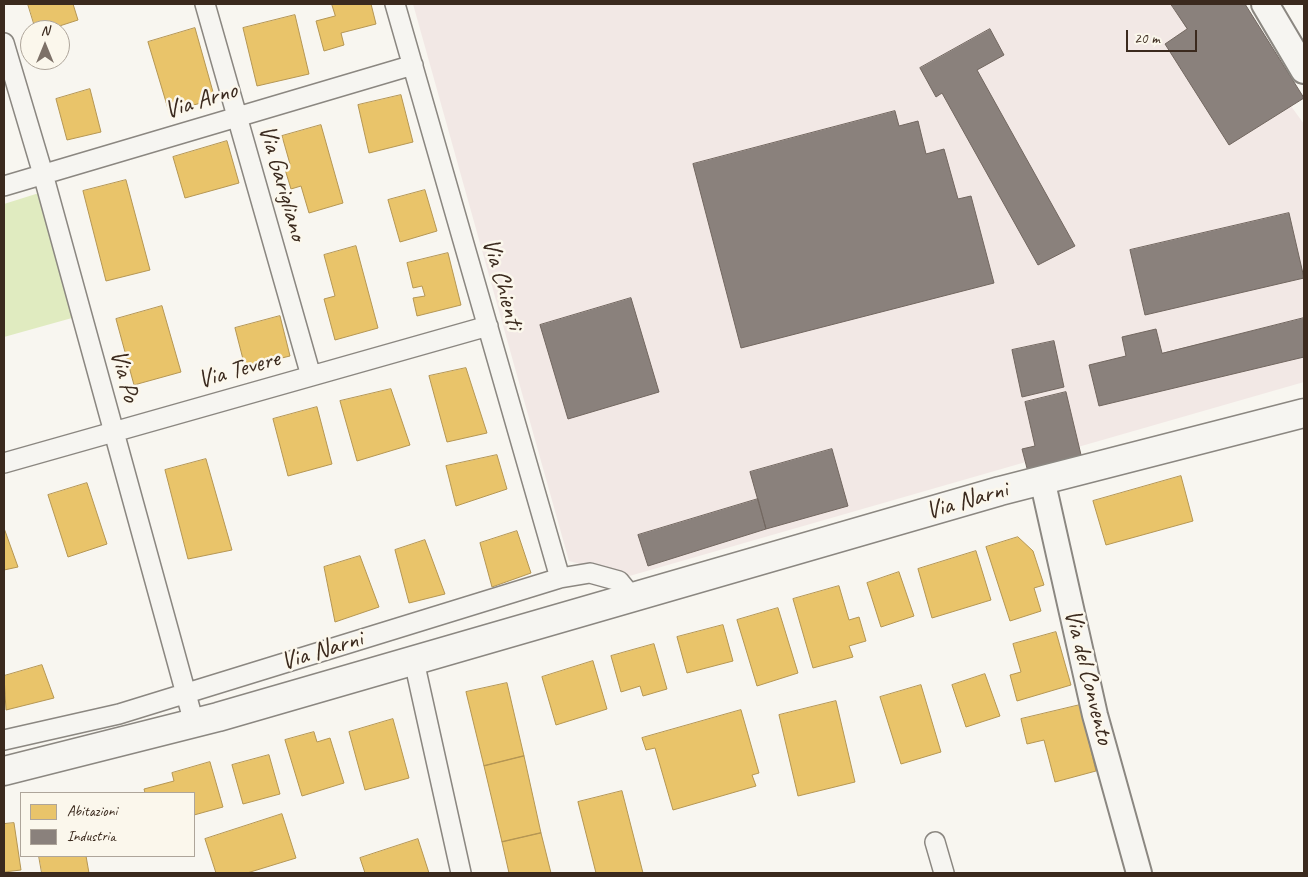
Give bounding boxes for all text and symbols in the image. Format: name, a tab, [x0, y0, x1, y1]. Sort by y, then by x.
north arrow	[20, 20, 70, 70]
scale bar	[1128, 20, 1199, 52]
text: N	[41, 22, 49, 39]
text: 20 m	[1134, 29, 1160, 48]
street label: Via Arno	[161, 76, 241, 126]
street label: Via Garigliano	[251, 122, 313, 244]
street label: Via Chienti	[475, 235, 529, 333]
street label: Via Tevere	[195, 344, 283, 396]
street label: Via Po	[103, 347, 145, 405]
street label: Via Narni	[923, 475, 1011, 527]
street label: Via del Convento	[1057, 606, 1119, 748]
street label: Via Narni	[278, 624, 366, 678]
legend	[20, 792, 195, 857]
text: Abitazioni	[67, 802, 117, 821]
text: Industria	[67, 827, 115, 846]

